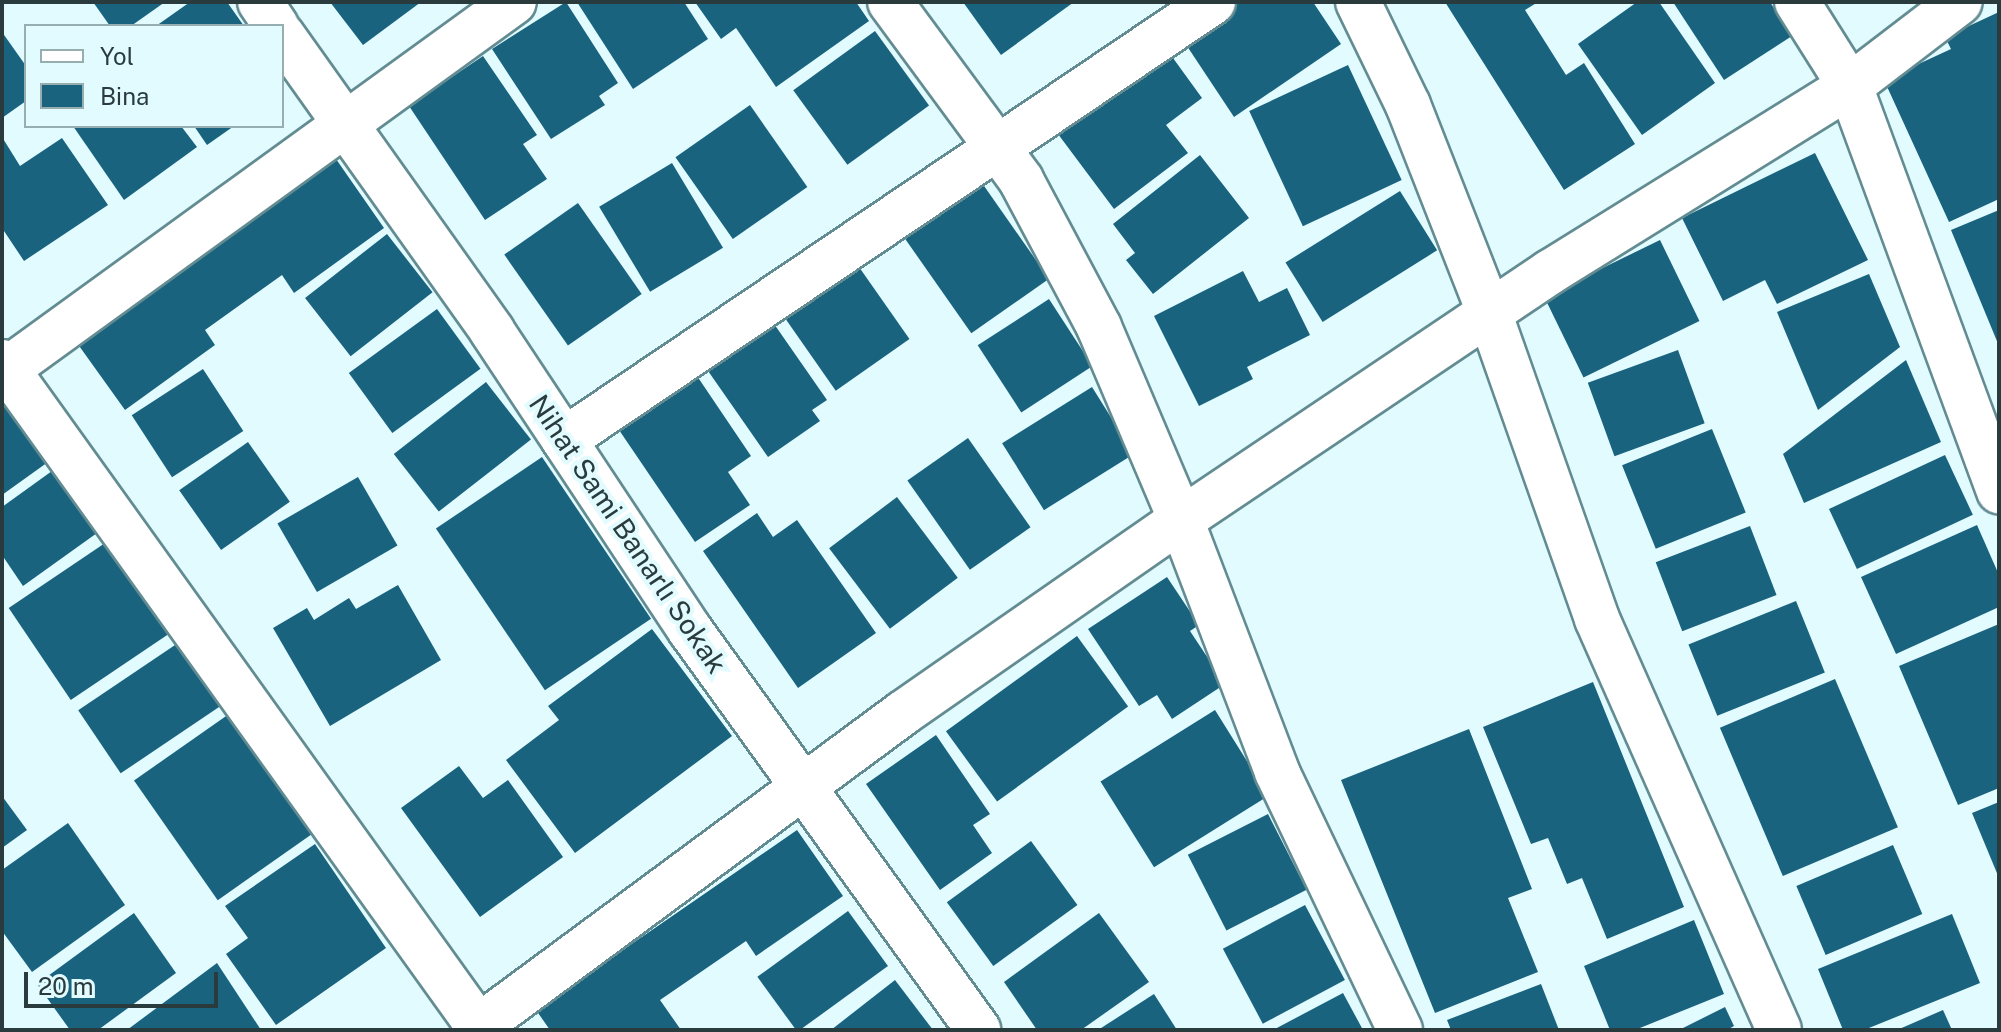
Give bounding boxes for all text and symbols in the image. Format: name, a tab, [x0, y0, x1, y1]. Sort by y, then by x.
legend	[24, 24, 284, 128]
text: Yol	[100, 42, 134, 70]
text: Bina	[100, 82, 149, 110]
street label: Nihat Sami Banarlı Sokak	[522, 388, 734, 680]
scale bar	[28, 956, 222, 1006]
text: 20 m	[38, 972, 94, 1000]

